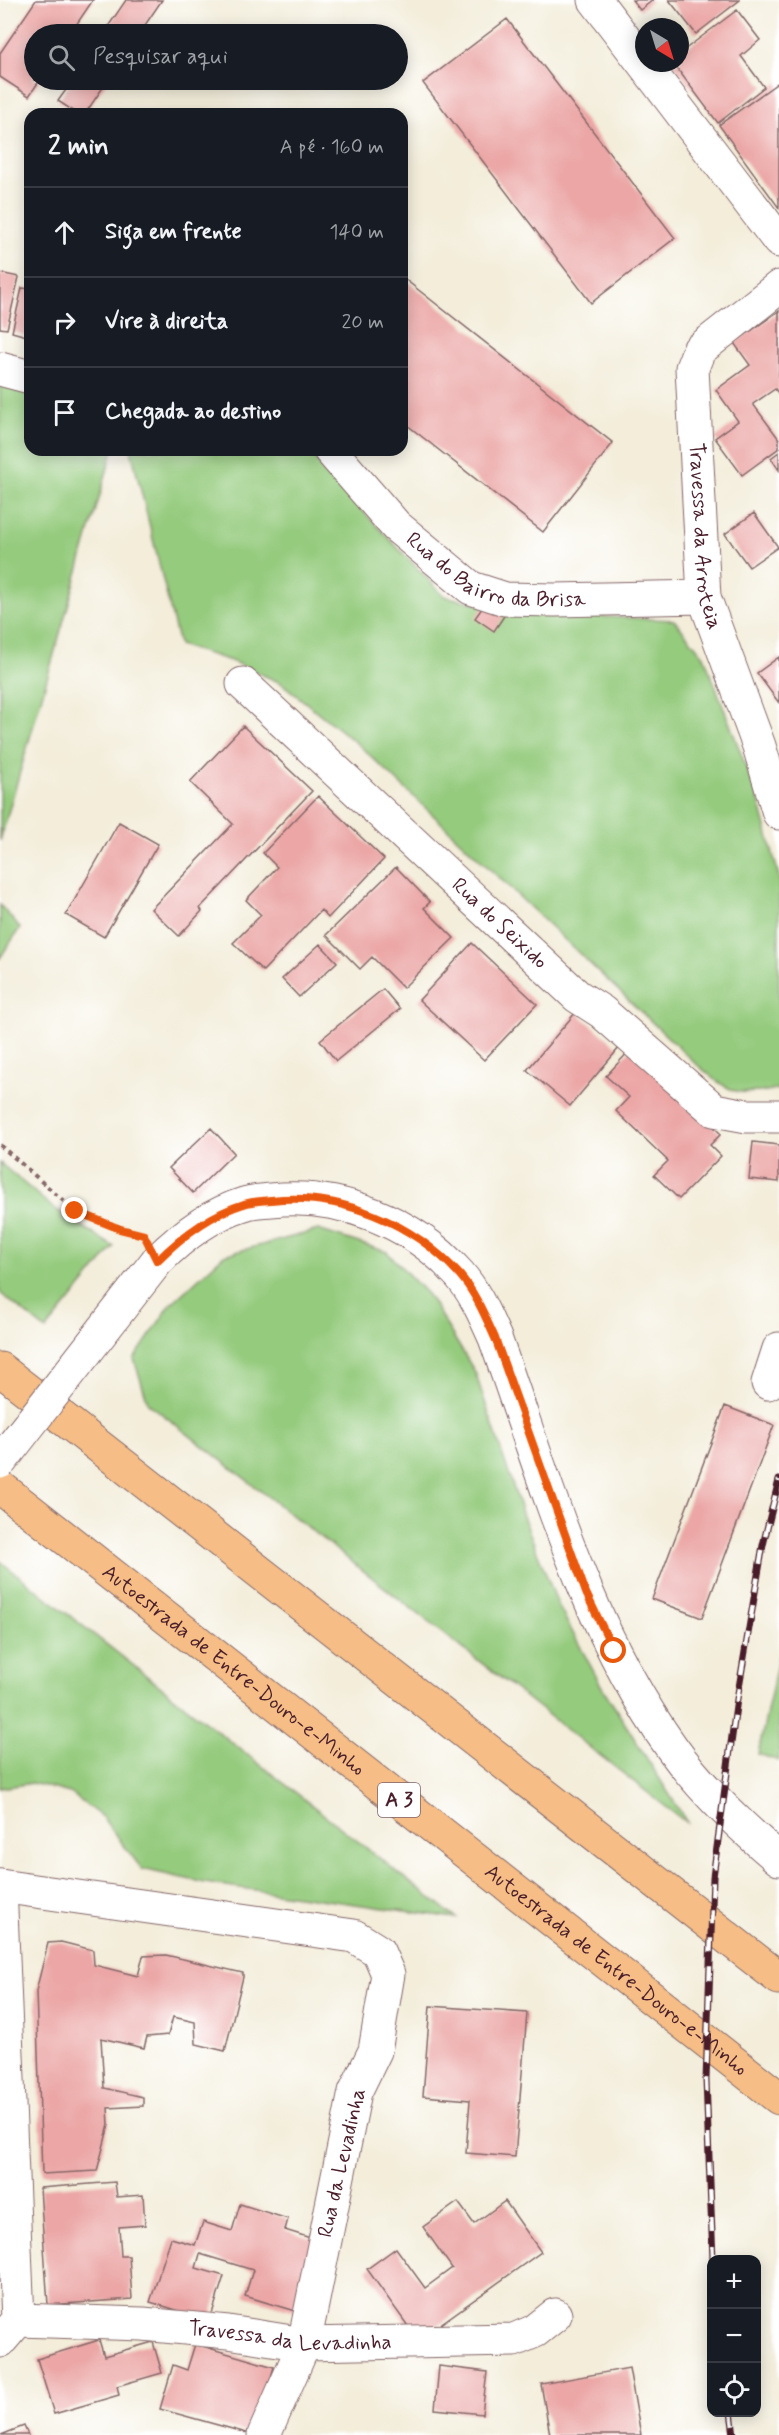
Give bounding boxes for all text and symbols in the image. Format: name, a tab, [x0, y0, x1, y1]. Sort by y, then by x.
north arrow	[635, 18, 689, 72]
search box	[24, 24, 408, 90]
icon: search	[45, 41, 78, 74]
text: Pesquisar aqui	[93, 43, 228, 71]
text: 2 min	[48, 130, 109, 164]
text: A pé · 160 m	[280, 134, 384, 161]
icon: ahead	[48, 216, 81, 249]
text: Siga em frente	[105, 218, 242, 246]
text: 140 m	[330, 219, 384, 246]
icon: right	[48, 306, 81, 339]
text: Vire à direita	[105, 308, 228, 336]
text: 20 m	[341, 309, 384, 336]
icon: arrive	[48, 396, 81, 429]
text: Chegada ao destino	[105, 398, 281, 426]
street label: Travessa da Arroteia	[682, 442, 729, 633]
street label: Rua do Bairro da Brisa	[400, 526, 587, 614]
street label: Rua do Seixido	[445, 872, 554, 976]
route end	[61, 1197, 87, 1223]
street label: Autoestrada de Entre-Douro-e-Minho	[96, 1558, 371, 1782]
route start	[600, 1637, 626, 1663]
road number: A 3	[378, 1783, 420, 1817]
street label: Autoestrada de Entre-Douro-e-Minho	[479, 1858, 754, 2082]
street label: Rua da Levadinha	[311, 2086, 373, 2240]
map controls	[707, 2255, 761, 2417]
button: +	[707, 2255, 761, 2309]
button: −	[707, 2309, 761, 2363]
street label: Travessa da Levadinha	[187, 2314, 392, 2358]
button: locate	[707, 2363, 761, 2417]

